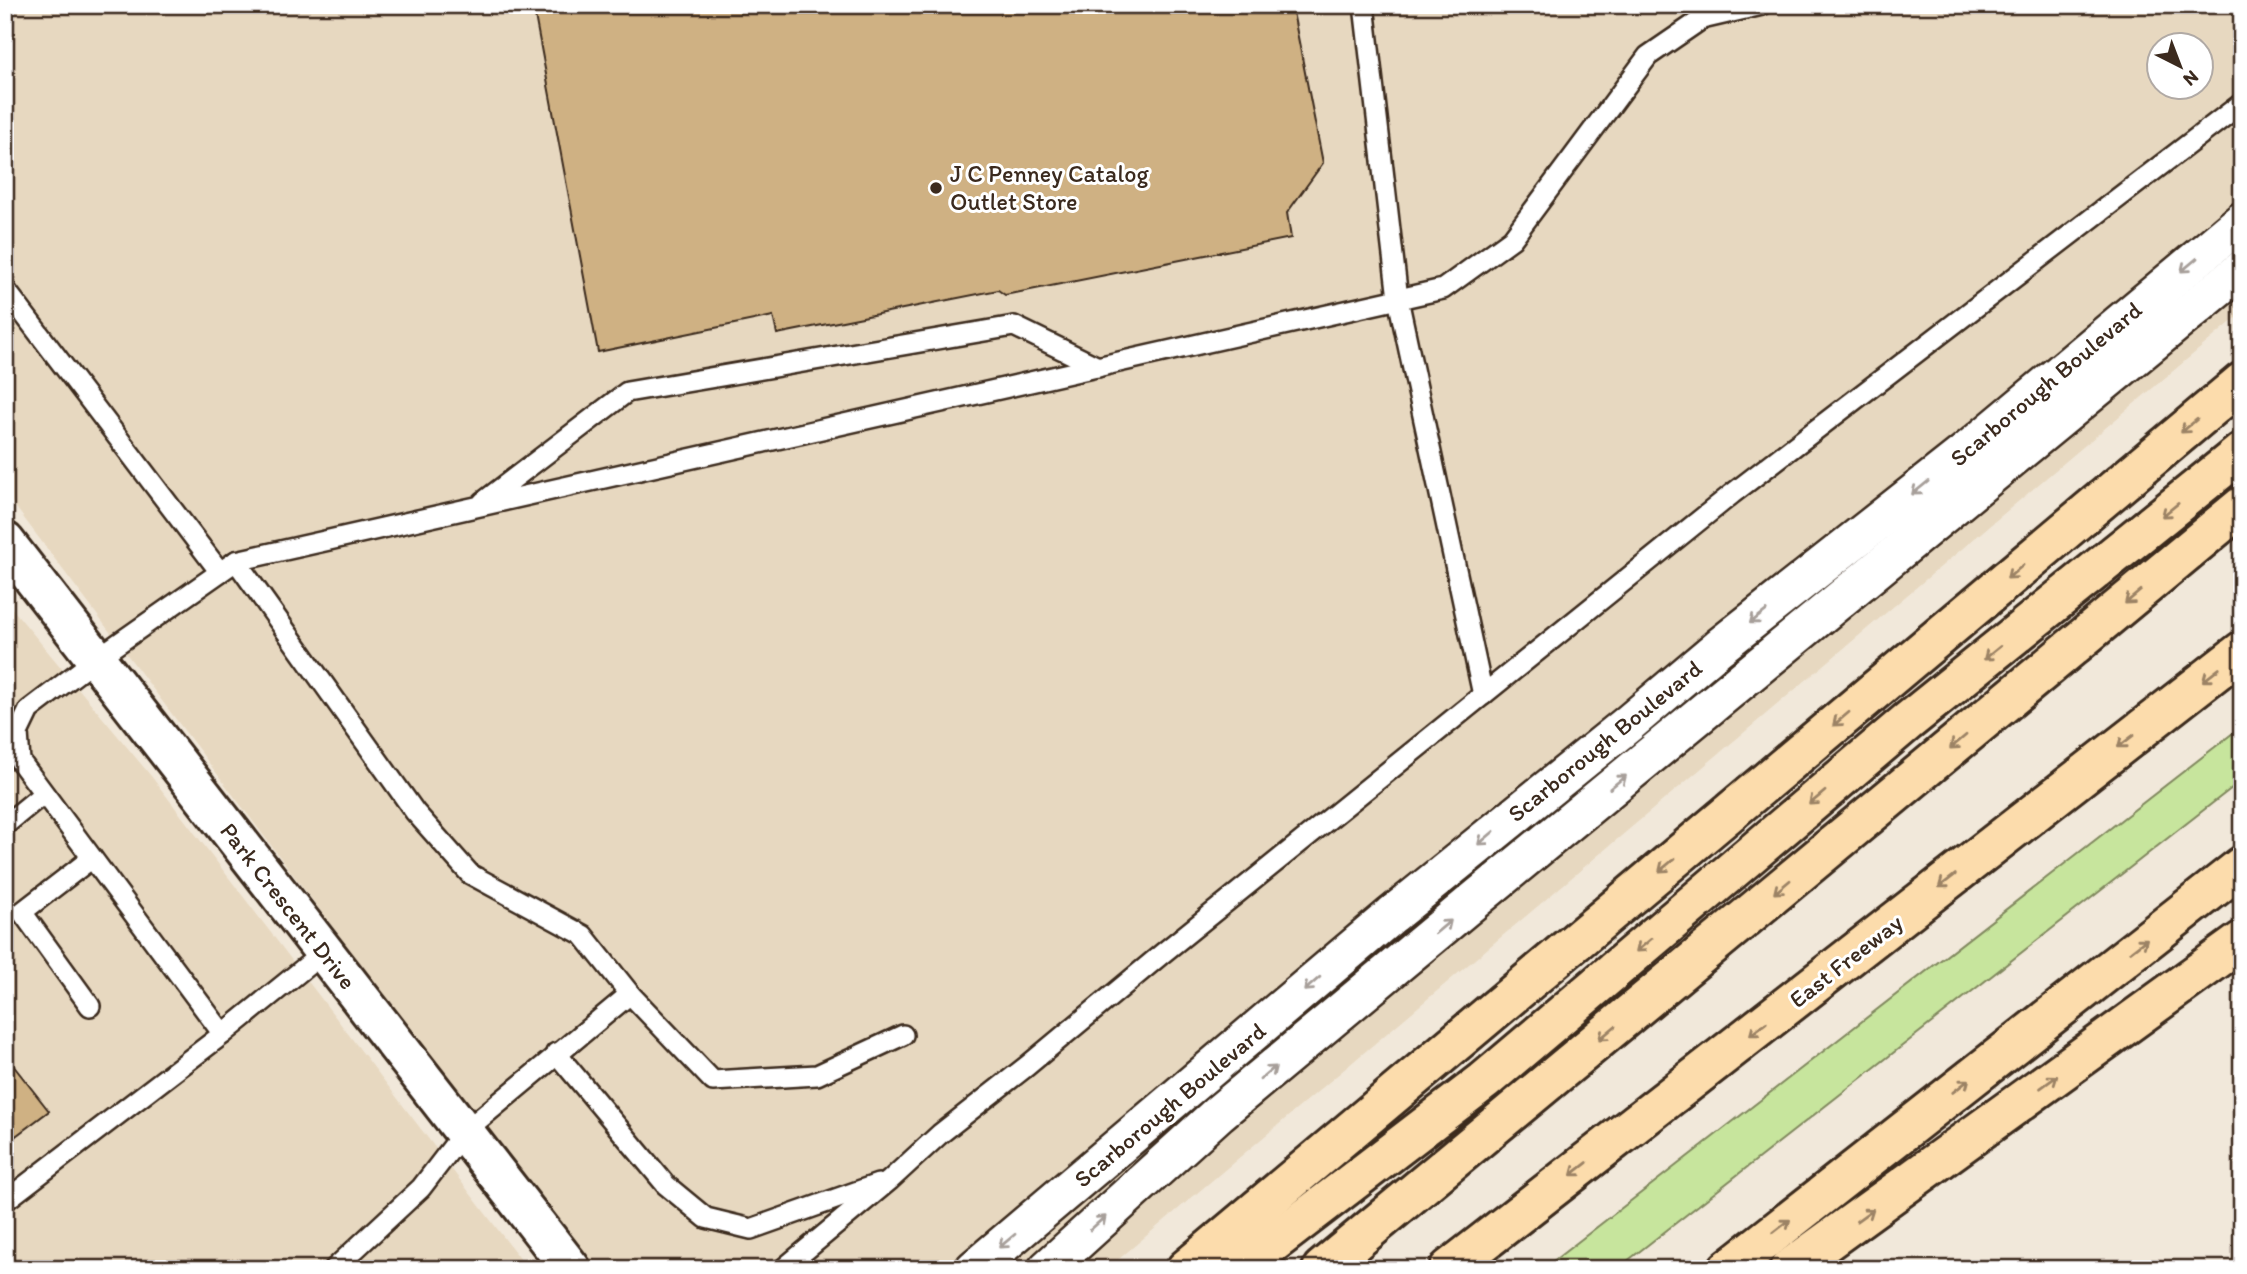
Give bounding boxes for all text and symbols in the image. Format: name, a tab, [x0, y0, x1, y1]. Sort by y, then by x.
north arrow	[2146, 32, 2216, 102]
text: N	[2179, 65, 2204, 91]
place label: J C Penney Catalog Outlet Store	[950, 159, 1149, 216]
marker: J C Penney Catalog Outlet Store	[928, 180, 944, 196]
one-way arrow	[2181, 257, 2199, 272]
street label: Scarborough Boulevard	[1944, 295, 2147, 472]
one-way arrow	[2181, 418, 2199, 434]
one-way arrow	[1911, 480, 1930, 495]
one-way arrow	[2161, 502, 2179, 518]
one-way arrow	[2006, 564, 2024, 580]
one-way arrow	[2124, 589, 2142, 605]
one-way arrow	[1749, 609, 1768, 624]
one-way arrow	[1984, 645, 2002, 661]
street label: Scarborough Boulevard	[1502, 653, 1708, 828]
one-way arrow	[2202, 668, 2221, 683]
one-way arrow	[1832, 711, 1850, 727]
one-way arrow	[2118, 733, 2136, 749]
one-way arrow	[1949, 734, 1967, 750]
one-way arrow	[1609, 774, 1627, 790]
one-way arrow	[1809, 790, 1827, 806]
street label: Park Crescent Drive	[214, 816, 363, 995]
one-way arrow	[1478, 830, 1496, 845]
one-way arrow	[1658, 857, 1676, 873]
one-way arrow	[1939, 874, 1957, 889]
one-way arrow	[1774, 880, 1792, 895]
street label: East Freeway	[1783, 907, 1908, 1014]
one-way arrow	[1433, 919, 1451, 935]
one-way arrow	[1635, 937, 1653, 953]
one-way arrow	[2130, 937, 2148, 952]
one-way arrow	[1304, 976, 1322, 992]
street label: Scarborough Boulevard	[1068, 1016, 1271, 1193]
one-way arrow	[1750, 1022, 1768, 1037]
one-way arrow	[1599, 1025, 1617, 1040]
one-way arrow	[1259, 1065, 1277, 1080]
one-way arrow	[2039, 1075, 2058, 1089]
one-way arrow	[1951, 1078, 1969, 1093]
one-way arrow	[1570, 1161, 1588, 1176]
one-way arrow	[1855, 1207, 1873, 1222]
one-way arrow	[1088, 1215, 1106, 1231]
one-way arrow	[1772, 1219, 1791, 1234]
one-way arrow	[999, 1233, 1017, 1249]

